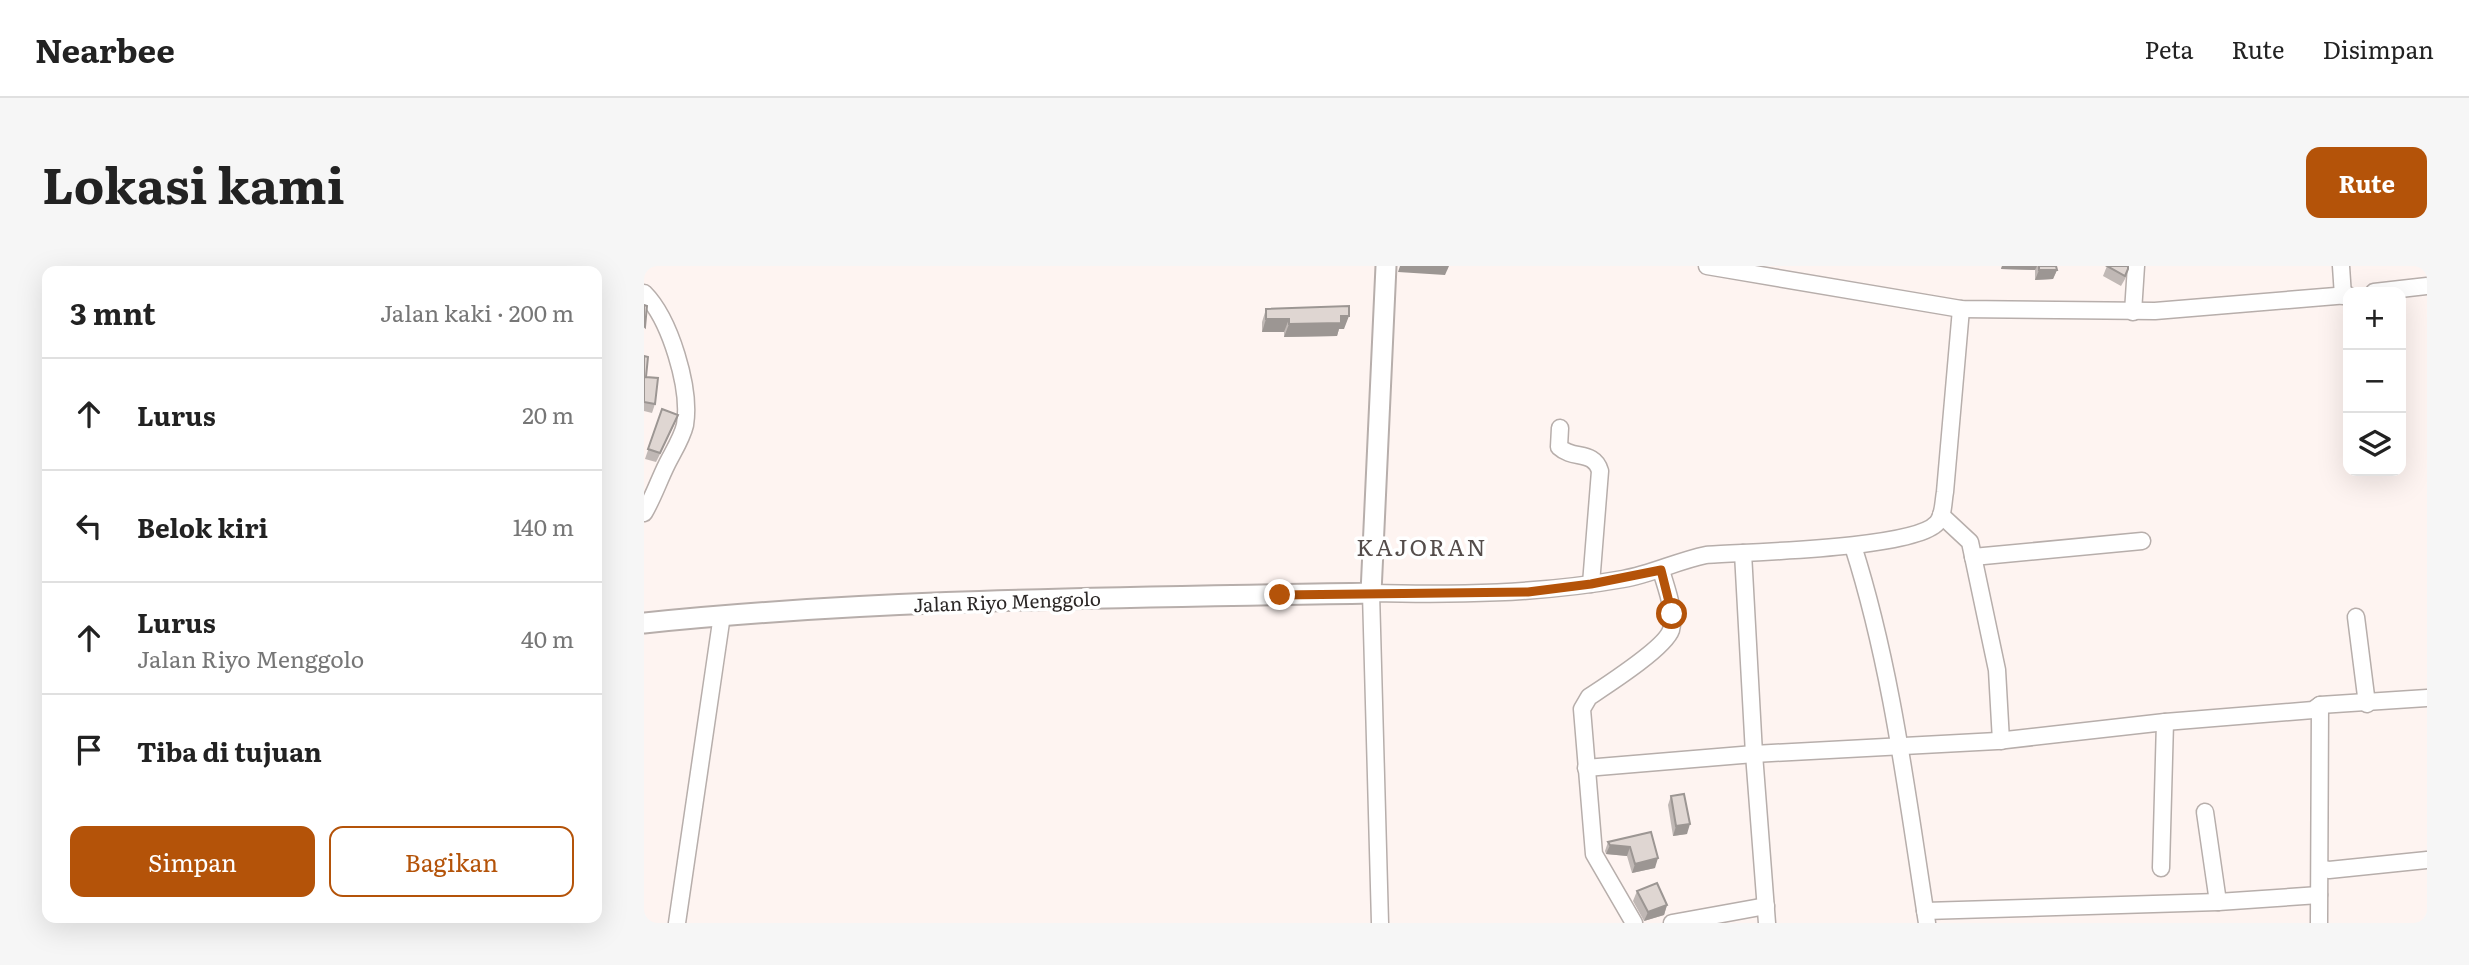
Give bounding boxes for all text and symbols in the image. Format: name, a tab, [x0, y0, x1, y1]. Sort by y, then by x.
text: Nearbee	[35, 24, 175, 73]
text: Peta	[2145, 31, 2194, 66]
text: Rute	[2232, 31, 2284, 66]
text: Disimpan	[2322, 31, 2434, 66]
text: Lokasi kami	[42, 146, 345, 219]
button: Rute	[2306, 147, 2427, 218]
map controls	[2343, 287, 2406, 476]
button: +	[2343, 287, 2406, 350]
text: 3 mnt	[70, 290, 156, 334]
text: Jalan kaki · 200 m	[380, 295, 574, 329]
button: −	[2343, 350, 2406, 413]
icon: ahead	[70, 395, 108, 433]
text: Lurus	[137, 395, 216, 434]
text: 20 m	[522, 397, 574, 431]
button: layers	[2343, 413, 2406, 476]
icon: left	[70, 507, 108, 545]
text: Belok kiri	[137, 507, 268, 546]
text: 140 m	[513, 509, 574, 543]
district label: KAJORAN	[1356, 529, 1488, 563]
route end	[1264, 579, 1295, 610]
street label: Jalan Riyo Menggolo	[913, 584, 1101, 618]
route start	[1656, 598, 1687, 629]
text: Lurus	[137, 602, 216, 641]
icon: ahead	[70, 619, 108, 657]
text: 40 m	[521, 621, 574, 655]
text: Jalan Riyo Menggolo	[137, 641, 364, 675]
icon: arrive	[70, 731, 108, 769]
text: Tiba di tujuan	[137, 731, 322, 770]
button: Simpan	[70, 826, 315, 897]
button: Bagikan	[329, 826, 574, 897]

